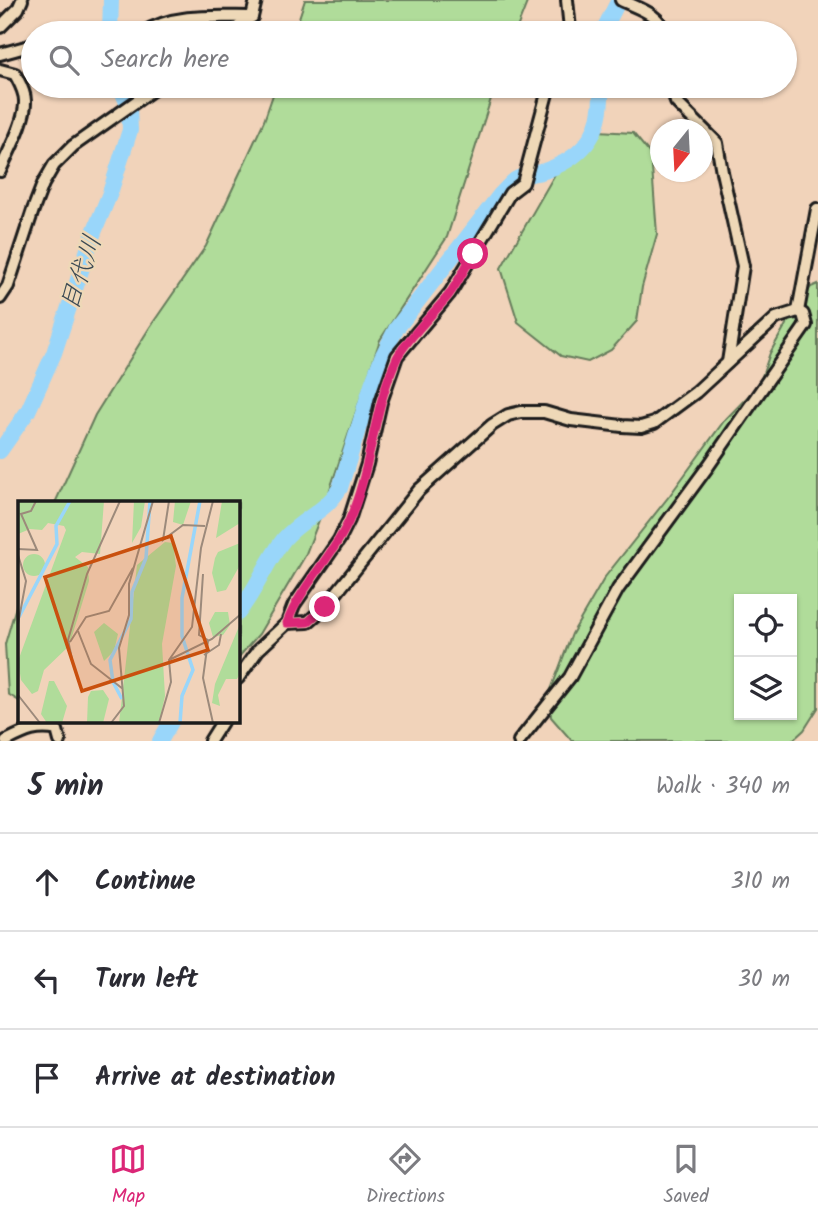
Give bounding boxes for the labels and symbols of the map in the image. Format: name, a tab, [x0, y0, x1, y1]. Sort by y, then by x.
north arrow	[650, 119, 713, 182]
water label: 目代川	[49, 229, 115, 317]
route start	[457, 238, 488, 269]
inset map	[18, 501, 240, 724]
route end	[309, 591, 340, 622]

